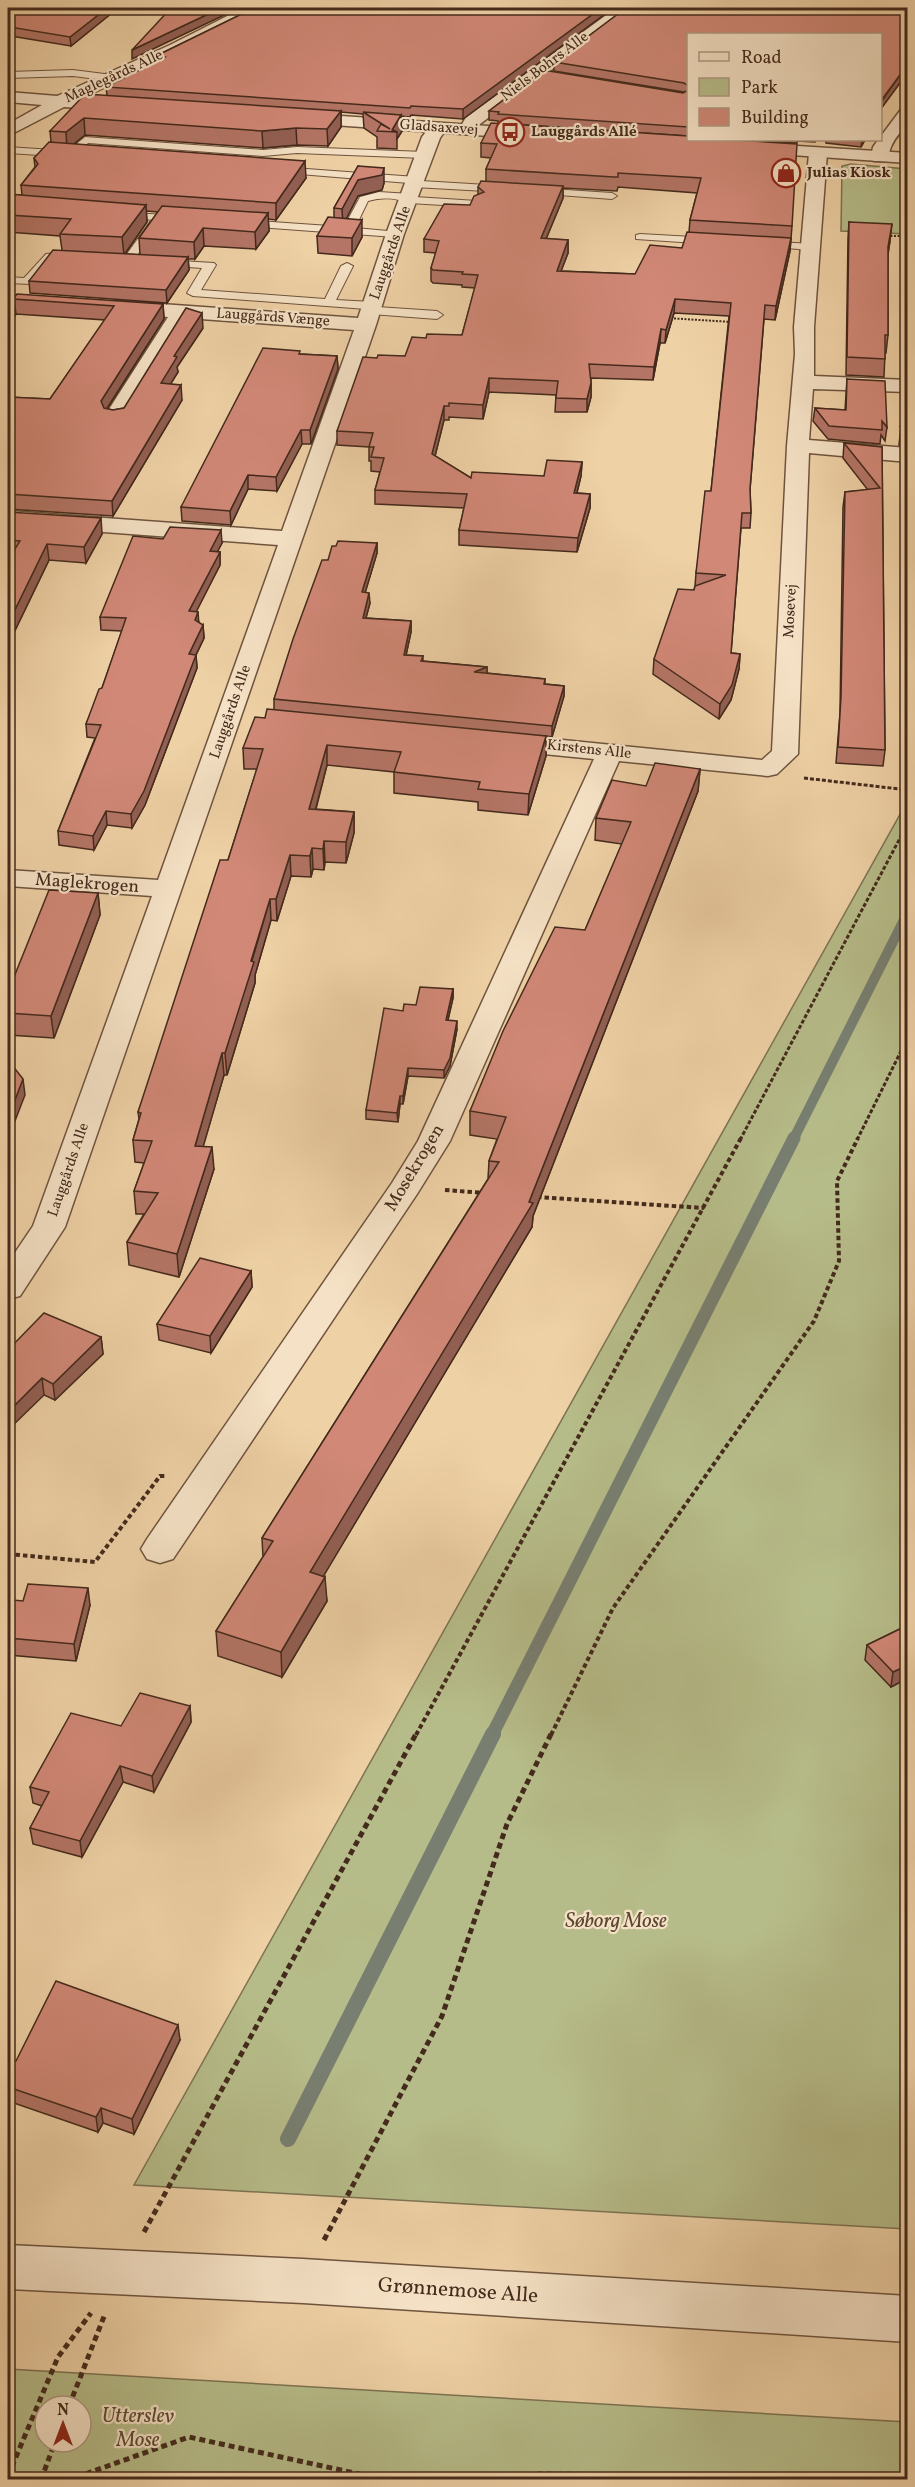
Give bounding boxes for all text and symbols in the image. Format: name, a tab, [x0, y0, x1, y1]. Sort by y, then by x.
street label: Niels Bohrs Alle	[497, 27, 593, 107]
legend	[687, 33, 882, 141]
street label: Maglegårds Alle	[61, 45, 167, 109]
text: Road	[741, 46, 782, 71]
text: Park	[741, 76, 778, 101]
text: Building	[741, 106, 809, 131]
street label: Gladsaxevej	[399, 115, 479, 141]
bus stop icon: Lauggårds Allé	[494, 116, 526, 148]
place label: Lauggårds Allé	[531, 122, 637, 143]
shop icon: Julias Kiosk	[770, 157, 802, 189]
place label: Julias Kiosk	[806, 163, 891, 184]
street label: Lauggårds Alle	[365, 203, 417, 303]
street label: Lauggårds Vænge	[215, 304, 331, 332]
street label: Mosevej	[779, 583, 803, 639]
street label: Lauggårds Alle	[205, 662, 257, 762]
street label: Kirstens Alle	[546, 735, 632, 765]
street label: Maglekrogen	[34, 868, 140, 900]
street label: Lauggårds Alle	[43, 1120, 95, 1220]
street label: Mosekrogen	[379, 1120, 451, 1216]
park label: Søborg Mose	[565, 1907, 667, 1936]
street label: Grønnemose Alle	[377, 2271, 539, 2311]
north arrow	[33, 2394, 93, 2454]
text: N	[57, 2400, 69, 2422]
park label: Utterslev Mose	[102, 2402, 174, 2455]

